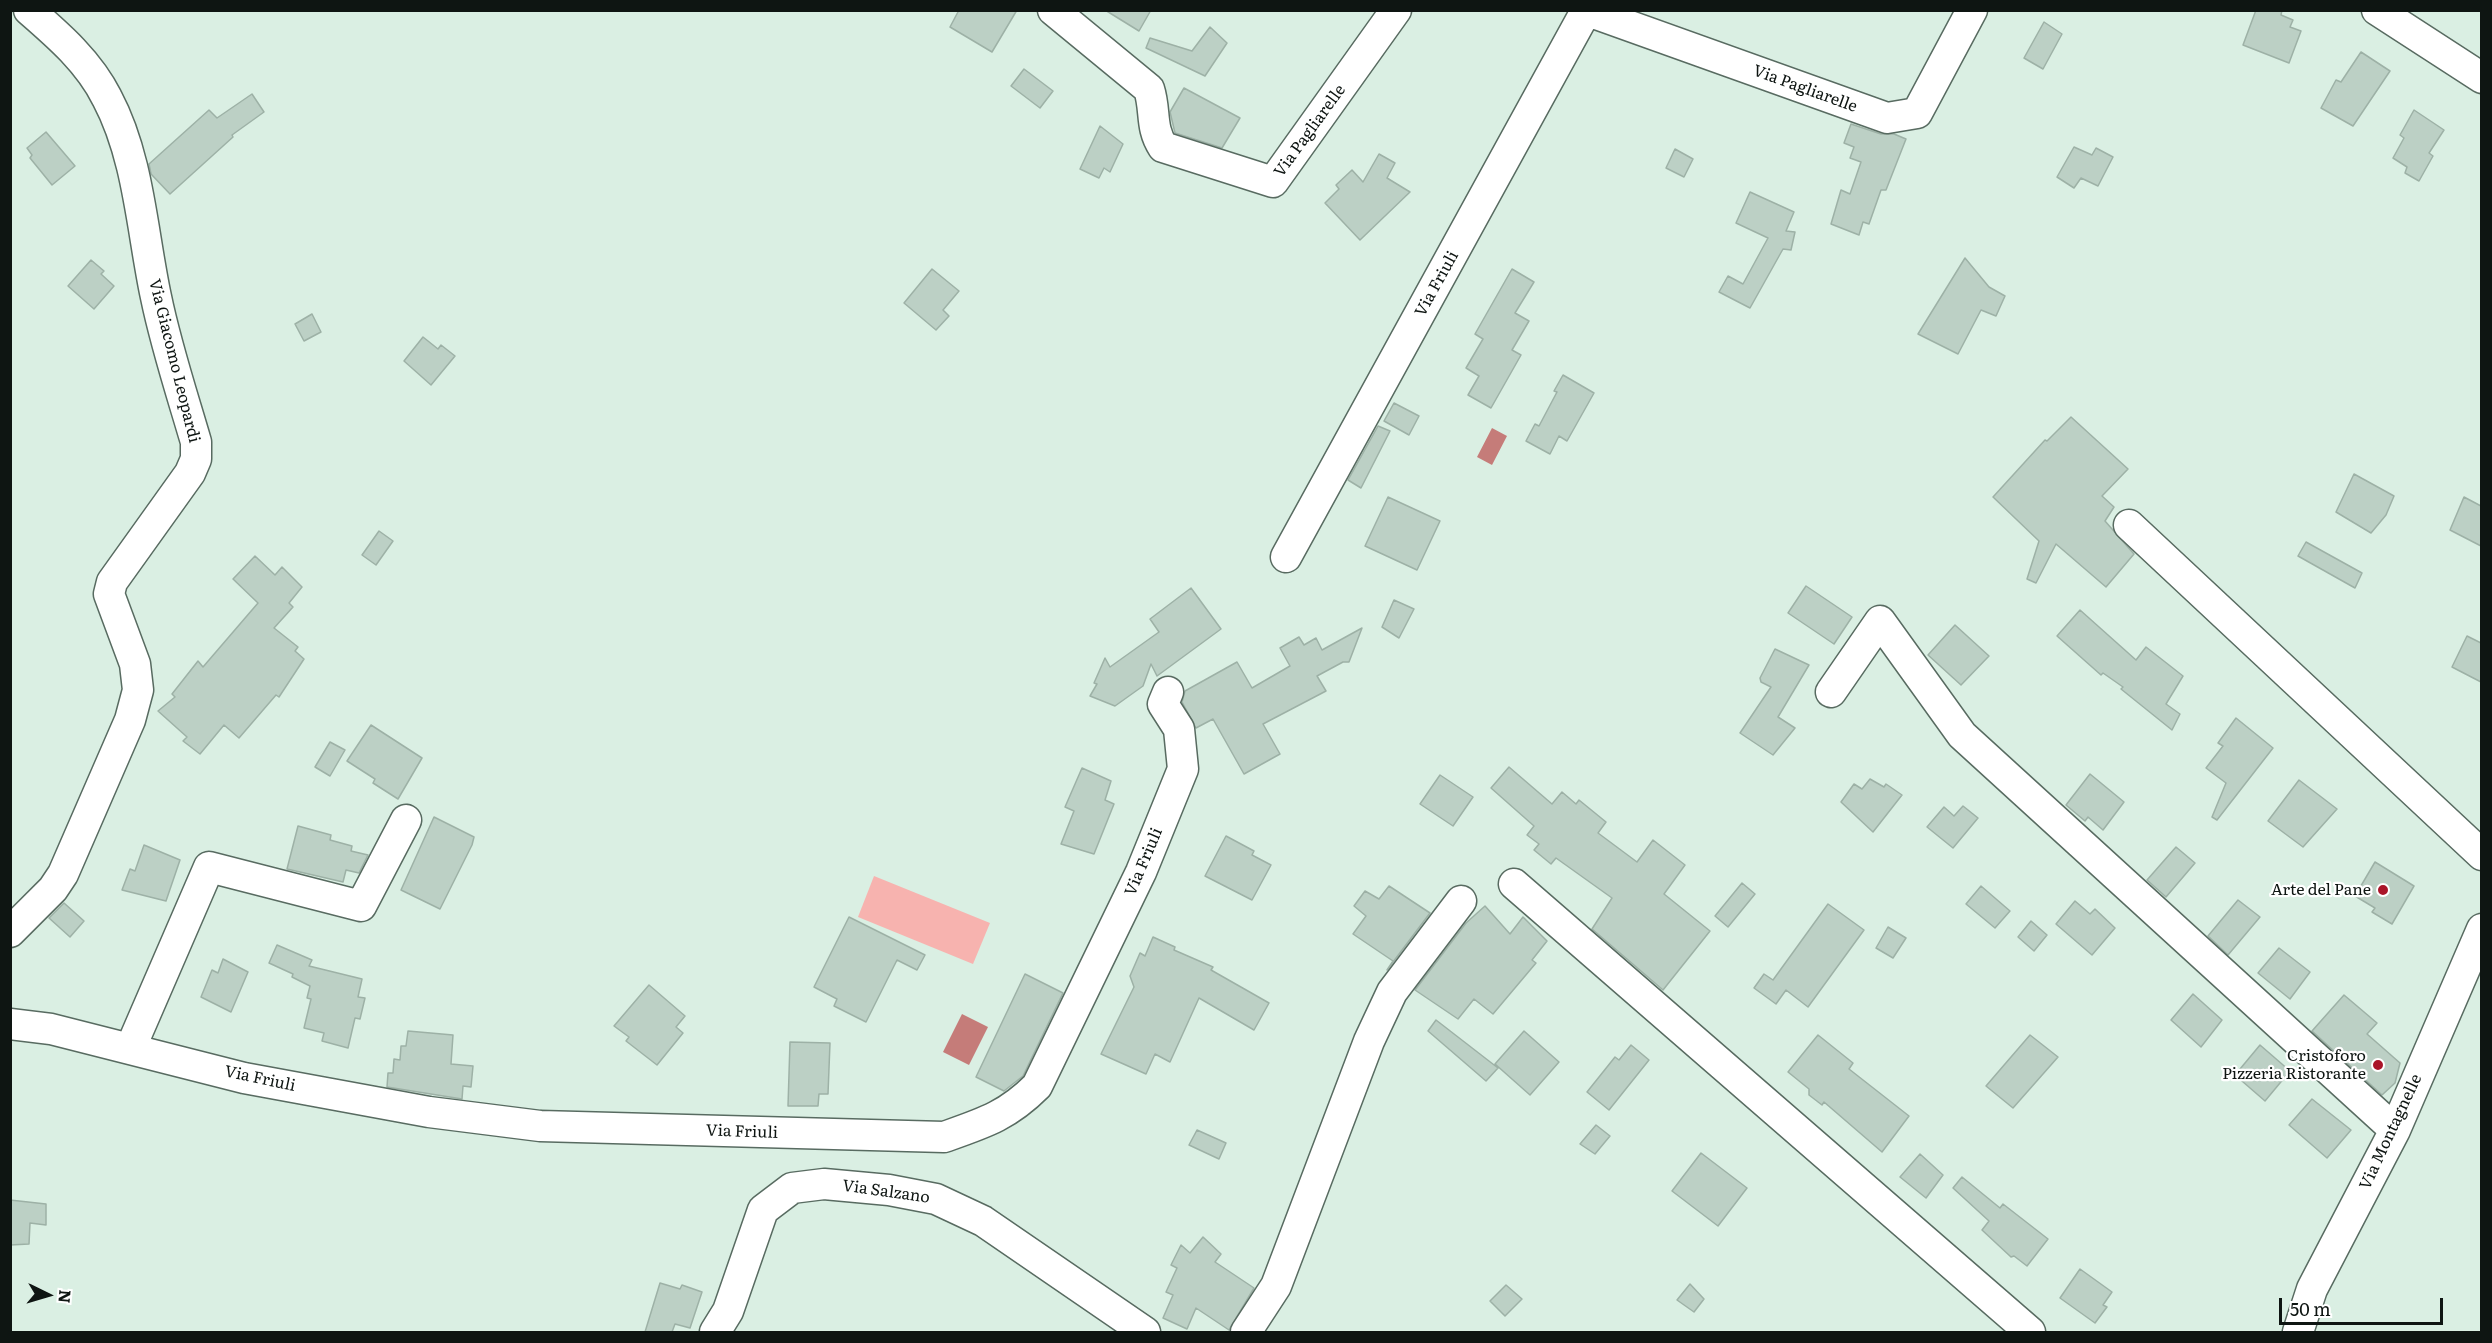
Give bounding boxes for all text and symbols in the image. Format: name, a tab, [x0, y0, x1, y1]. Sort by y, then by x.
street label: Via Pagliarelle	[1750, 61, 1860, 117]
street label: Via Pagliarelle	[1270, 81, 1350, 181]
street label: Via Friuli	[1411, 248, 1463, 320]
street label: Via Giacomo Leopardi	[144, 277, 204, 445]
street label: Via Friuli	[1121, 825, 1167, 899]
place label: Arte del Pane	[2271, 880, 2371, 900]
marker: Arte del Pane	[2376, 883, 2390, 897]
place label: Cristoforo Pizzeria Ristorante	[2222, 1046, 2366, 1084]
marker: Cristoforo Pizzeria Ristorante	[2371, 1058, 2385, 1072]
street label: Via Friuli	[223, 1062, 297, 1096]
street label: Via Montagnelle	[2356, 1071, 2426, 1193]
street label: Via Friuli	[706, 1121, 778, 1143]
street label: Via Salzano	[841, 1176, 931, 1208]
north arrow	[18, 1265, 78, 1325]
scale bar	[2282, 1286, 2446, 1324]
text: N	[53, 1289, 78, 1304]
text: 50 m	[2290, 1295, 2331, 1322]

